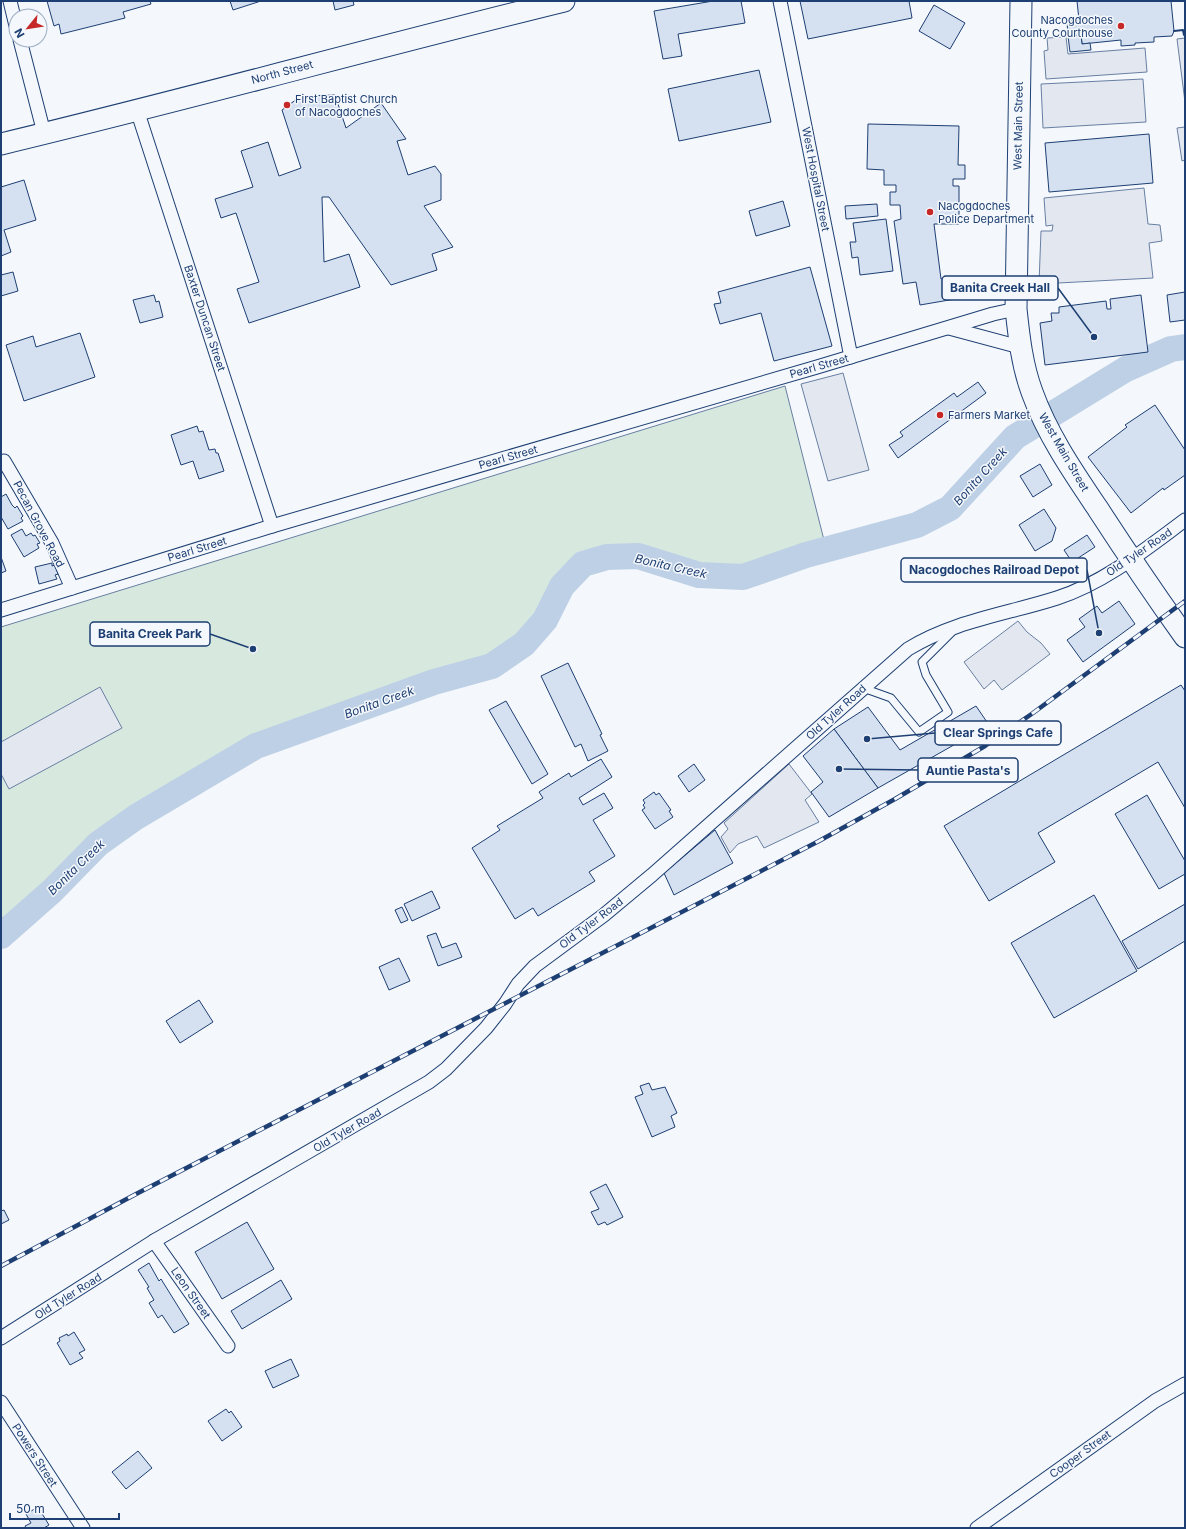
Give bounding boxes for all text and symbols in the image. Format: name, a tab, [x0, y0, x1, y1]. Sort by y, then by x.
north arrow	[8, 8, 48, 48]
place label: Nacogdoches County Courthouse	[1011, 13, 1113, 40]
marker: Nacogdoches County Courthouse	[1116, 21, 1126, 31]
text: N	[11, 26, 27, 40]
street label: North Street	[250, 57, 315, 87]
street label: West Main Street	[1010, 81, 1026, 170]
place label: First Baptist Church of Nacogdoches	[295, 92, 397, 119]
marker: First Baptist Church of Nacogdoches	[282, 100, 292, 110]
street label: West Hospital Street	[799, 126, 833, 233]
place label: Nacogdoches Police Department	[938, 199, 1035, 226]
marker: Nacogdoches Police Department	[925, 207, 935, 217]
street label: Baxter Duncan Street	[181, 263, 229, 373]
callout: Banita Creek Hall	[942, 276, 1058, 300]
text: Banita Creek Hall	[950, 280, 1050, 295]
street label: Pearl Street	[788, 351, 851, 381]
place label: Farmers Market	[948, 408, 1030, 422]
marker: Farmers Market	[935, 410, 945, 420]
street label: West Main Street	[1036, 410, 1092, 494]
street label: Pearl Street	[477, 442, 540, 472]
water label: Bonita Creek	[950, 444, 1010, 508]
street label: Pecan Grove Road	[10, 478, 68, 570]
street label: Old Tyler Road	[1103, 525, 1175, 579]
street label: Pearl Street	[166, 533, 228, 565]
water label: Bonita Creek	[634, 550, 709, 582]
callout: Nacogdoches Railroad Depot	[901, 558, 1087, 582]
text: Nacogdoches Railroad Depot	[909, 562, 1080, 577]
callout: Banita Creek Park	[90, 622, 210, 646]
text: Banita Creek Park	[98, 626, 202, 641]
street label: Old Tyler Road	[803, 681, 869, 743]
water label: Bonita Creek	[342, 682, 416, 722]
callout: Clear Springs Cafe	[935, 721, 1061, 745]
text: Clear Springs Cafe	[943, 725, 1053, 740]
callout: Auntie Pasta's	[918, 758, 1018, 782]
text: Auntie Pasta's	[926, 763, 1011, 778]
water label: Bonita Creek	[44, 836, 108, 898]
street label: Old Tyler Road	[556, 894, 626, 952]
street label: Old Tyler Road	[310, 1105, 384, 1155]
street label: Leon Street	[168, 1264, 214, 1322]
street label: Old Tyler Road	[32, 1270, 104, 1322]
street label: Powers Street	[9, 1421, 61, 1490]
street label: Cooper Street	[1046, 1427, 1114, 1481]
scale bar	[10, 1495, 119, 1521]
text: 50 m	[16, 1501, 45, 1516]

